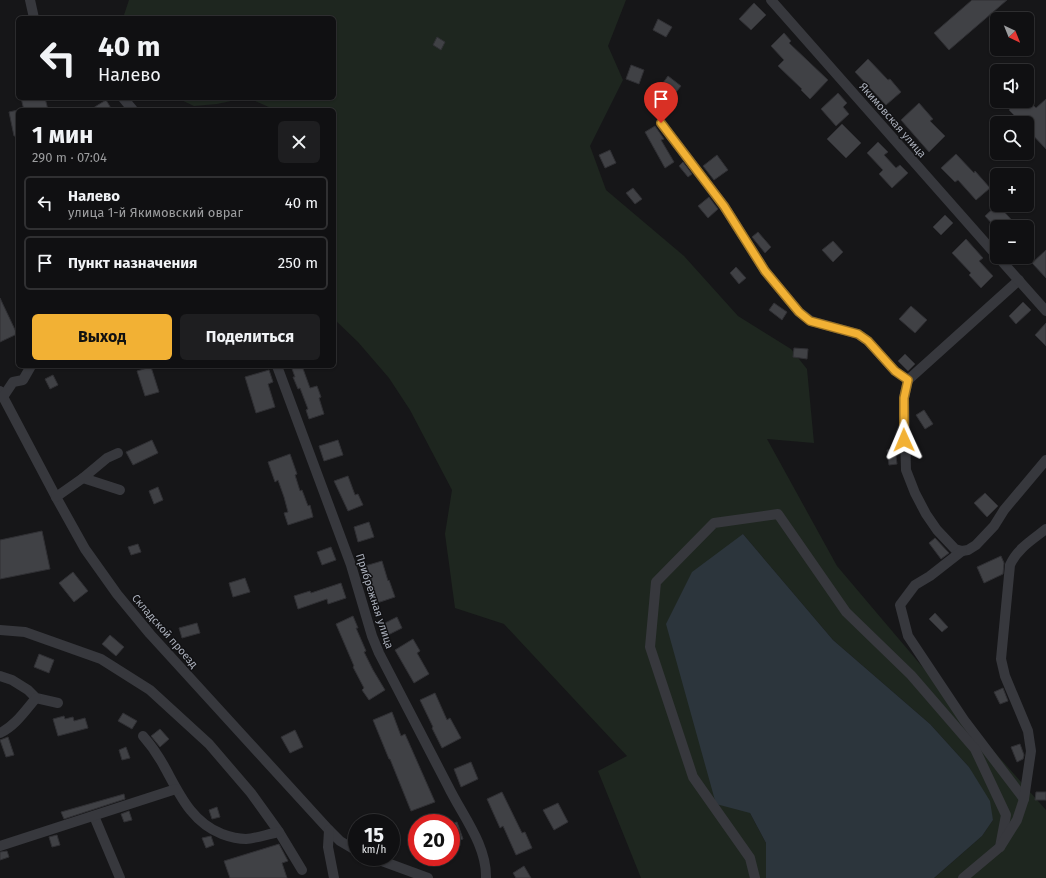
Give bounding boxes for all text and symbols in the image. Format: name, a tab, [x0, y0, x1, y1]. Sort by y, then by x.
north arrow	[990, 12, 1034, 56]
map controls	[990, 12, 1034, 264]
text: 40 m	[98, 30, 161, 63]
icon: left	[32, 32, 84, 84]
text: Налево	[98, 64, 161, 86]
button: sound	[990, 64, 1034, 108]
street label: Якимовская улица	[856, 80, 929, 161]
pin	[644, 82, 678, 123]
icon: arrive	[650, 88, 672, 110]
button: search	[990, 116, 1034, 160]
text: 1 мин	[32, 121, 93, 149]
button: close	[278, 121, 320, 163]
text: 290 m · 07:04	[32, 150, 107, 165]
button: +	[990, 168, 1034, 212]
text: Налево	[68, 187, 120, 205]
icon: left	[34, 192, 56, 214]
text: 40 m	[285, 194, 318, 212]
text: улица 1-й Якимовский овраг	[68, 205, 243, 220]
button: −	[990, 220, 1034, 264]
icon: arrive	[34, 252, 56, 274]
text: Пункт назначения	[68, 254, 197, 272]
text: 250 m	[278, 254, 318, 272]
button: Выход	[32, 314, 172, 360]
button: Поделиться	[180, 314, 320, 360]
position arrow	[883, 419, 925, 461]
street label: Прибрежная улица	[353, 552, 396, 650]
street label: Складской проезд	[129, 592, 200, 671]
speed limit sign: 20	[408, 814, 460, 866]
text: 15	[364, 823, 384, 847]
text: km/h	[362, 844, 386, 856]

